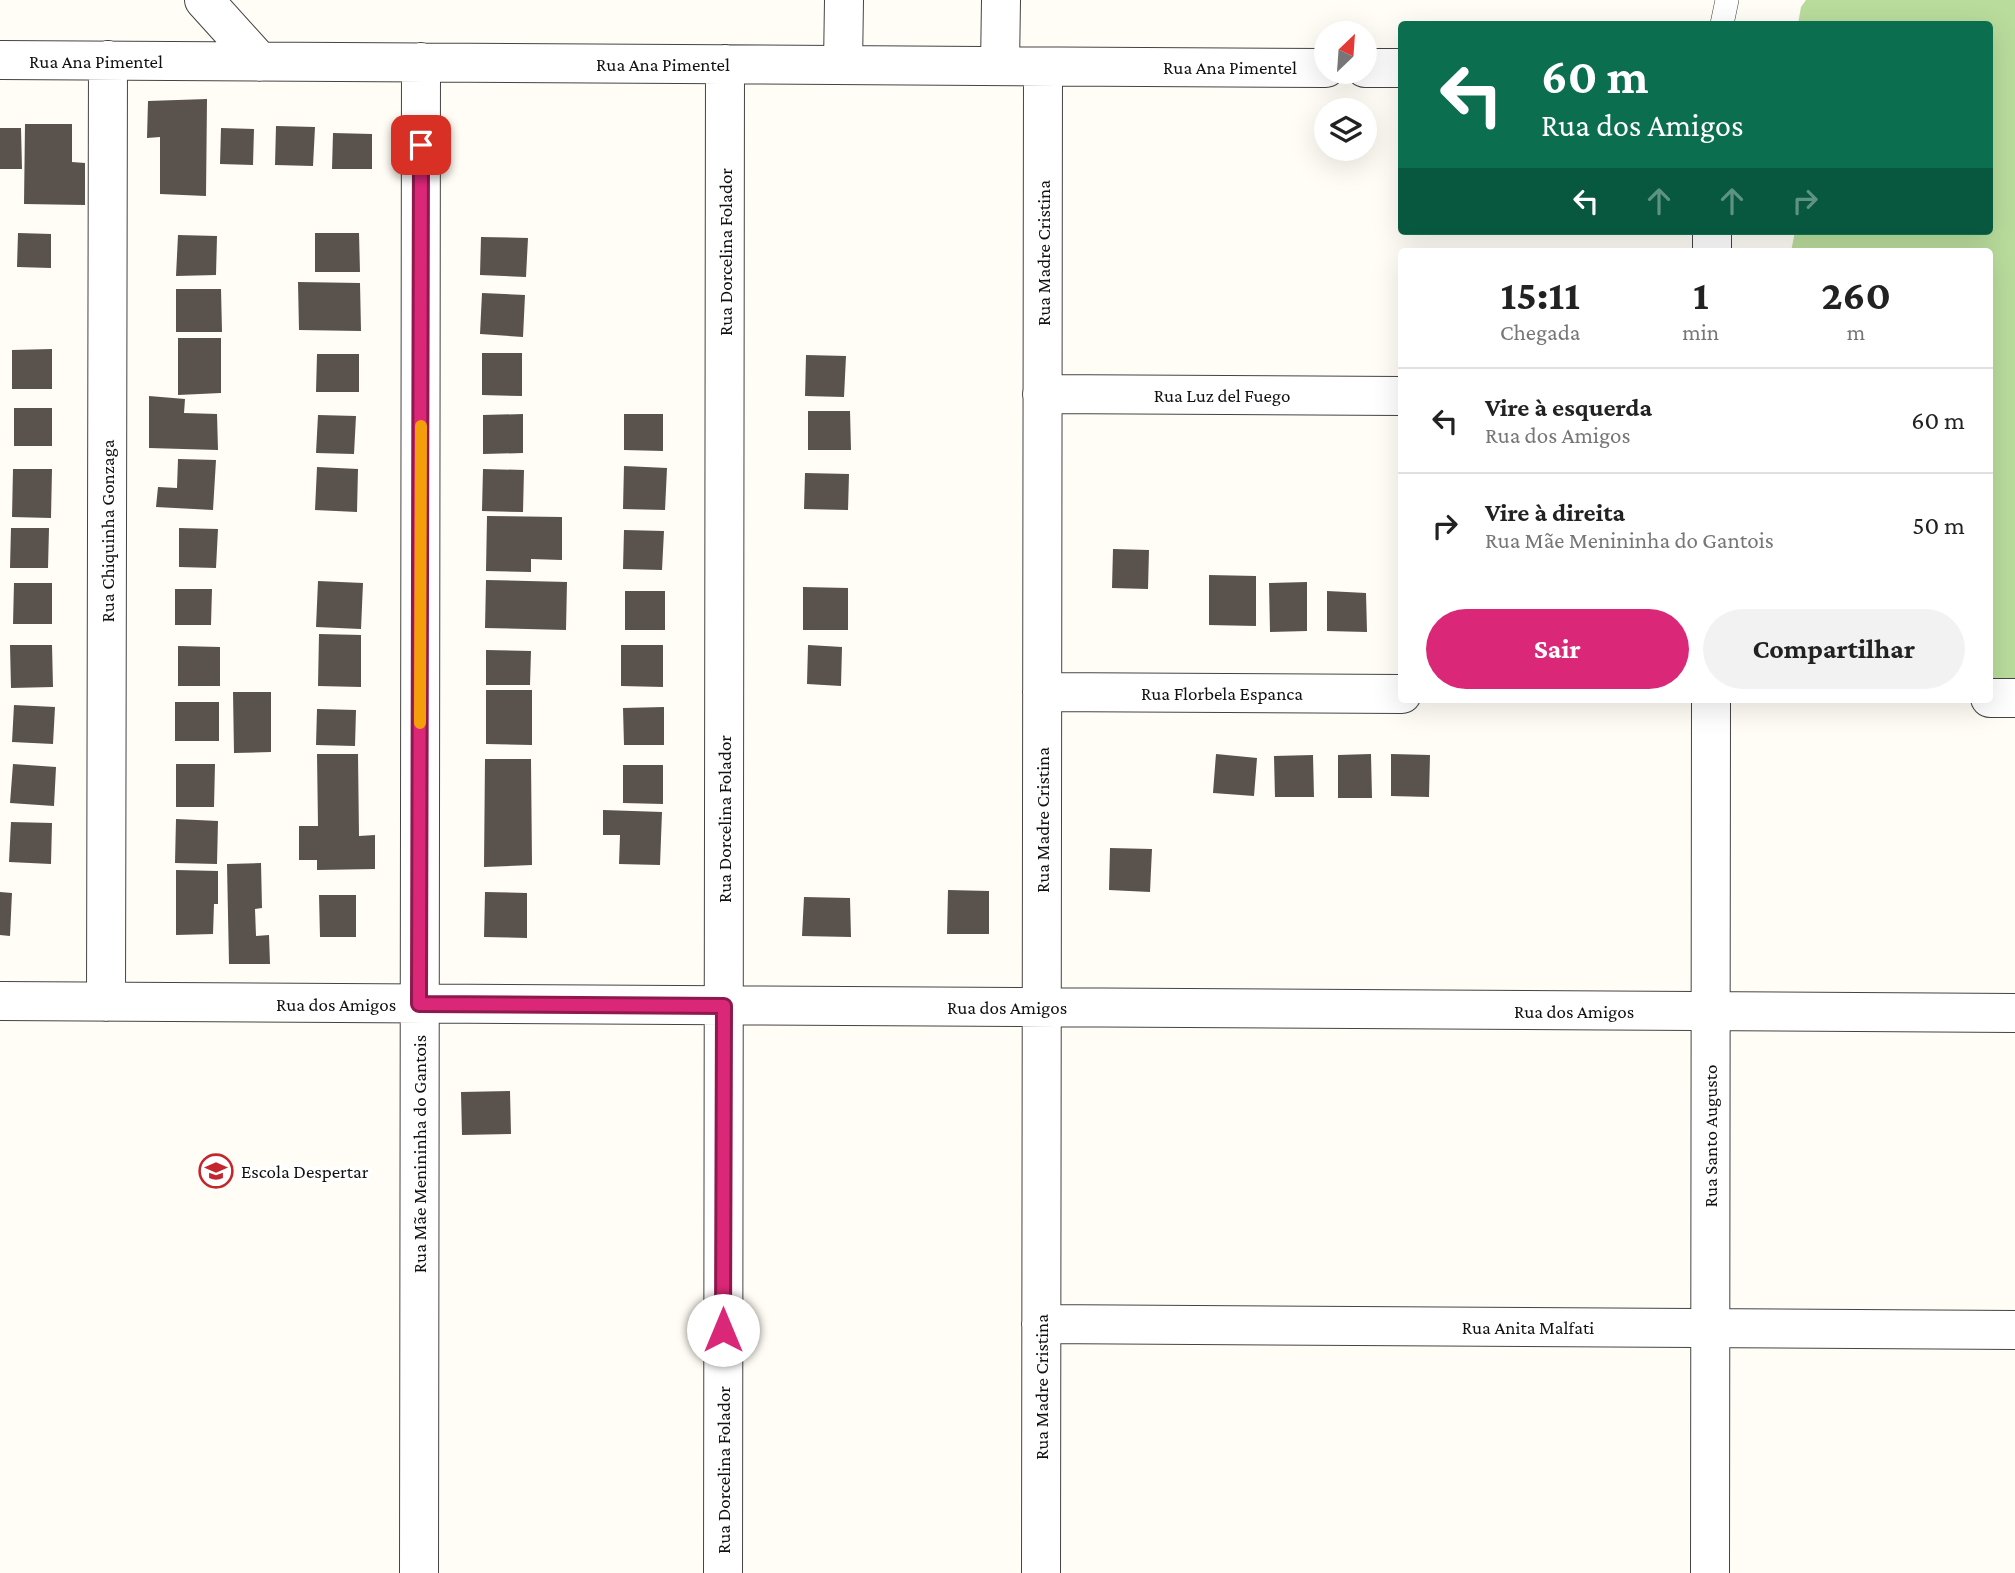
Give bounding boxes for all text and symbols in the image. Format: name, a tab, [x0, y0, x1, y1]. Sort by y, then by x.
north arrow	[1314, 21, 1377, 84]
map controls	[1314, 21, 1377, 161]
icon: left	[1426, 49, 1517, 140]
text: 60 m	[1541, 49, 1648, 104]
street label: Rua Ana Pimentel	[29, 51, 163, 72]
street label: Rua Ana Pimentel	[596, 54, 730, 75]
street label: Rua Ana Pimentel	[1163, 57, 1297, 78]
button: layers	[1314, 98, 1377, 161]
text: Rua dos Amigos	[1541, 107, 1743, 143]
pin	[391, 115, 451, 175]
icon: arrive	[402, 126, 440, 164]
street label: Rua Dorcelina Folador	[715, 168, 736, 336]
street label: Rua Madre Cristina	[1033, 180, 1054, 326]
icon: left	[1567, 182, 1605, 220]
icon: ahead	[1640, 182, 1678, 220]
icon: ahead	[1713, 182, 1751, 220]
icon: right	[1786, 182, 1824, 220]
text: 15:11	[1500, 271, 1580, 318]
text: 1	[1693, 271, 1709, 318]
text: 260	[1821, 271, 1891, 318]
text: Chegada	[1500, 319, 1580, 345]
text: min	[1682, 319, 1719, 345]
text: m	[1847, 319, 1865, 345]
street label: Rua Luz del Fuego	[1154, 385, 1290, 406]
text: Vire à esquerda	[1485, 393, 1652, 422]
icon: left	[1426, 402, 1464, 440]
text: 60 m	[1911, 406, 1965, 435]
text: Rua dos Amigos	[1485, 422, 1631, 448]
street label: Rua Chiquinha Gonzaga	[97, 439, 118, 623]
text: Vire à direita	[1485, 498, 1625, 527]
icon: right	[1426, 507, 1464, 545]
text: 50 m	[1912, 511, 1965, 540]
text: Rua Mãe Menininha do Gantois	[1485, 527, 1774, 553]
button: Sair	[1426, 609, 1689, 689]
button: Compartilhar	[1703, 609, 1965, 689]
street label: Rua Florbela Espanca	[1141, 683, 1303, 704]
street label: Rua Dorcelina Folador	[714, 735, 735, 903]
street label: Rua Madre Cristina	[1032, 747, 1053, 893]
street label: Rua dos Amigos	[276, 994, 396, 1015]
street label: Rua dos Amigos	[947, 997, 1067, 1018]
street label: Rua dos Amigos	[1514, 1001, 1634, 1022]
street label: Rua Mãe Menininha do Gantois	[409, 1035, 430, 1273]
street label: Rua Santo Augusto	[1700, 1065, 1721, 1207]
school or university icon: Escola Despertar	[197, 1152, 235, 1190]
place label: Escola Despertar	[241, 1161, 369, 1182]
position arrow	[686, 1293, 760, 1367]
street label: Rua Madre Cristina	[1031, 1314, 1052, 1460]
street label: Rua Anita Malfati	[1462, 1317, 1594, 1338]
street label: Rua Dorcelina Folador	[713, 1386, 734, 1554]

